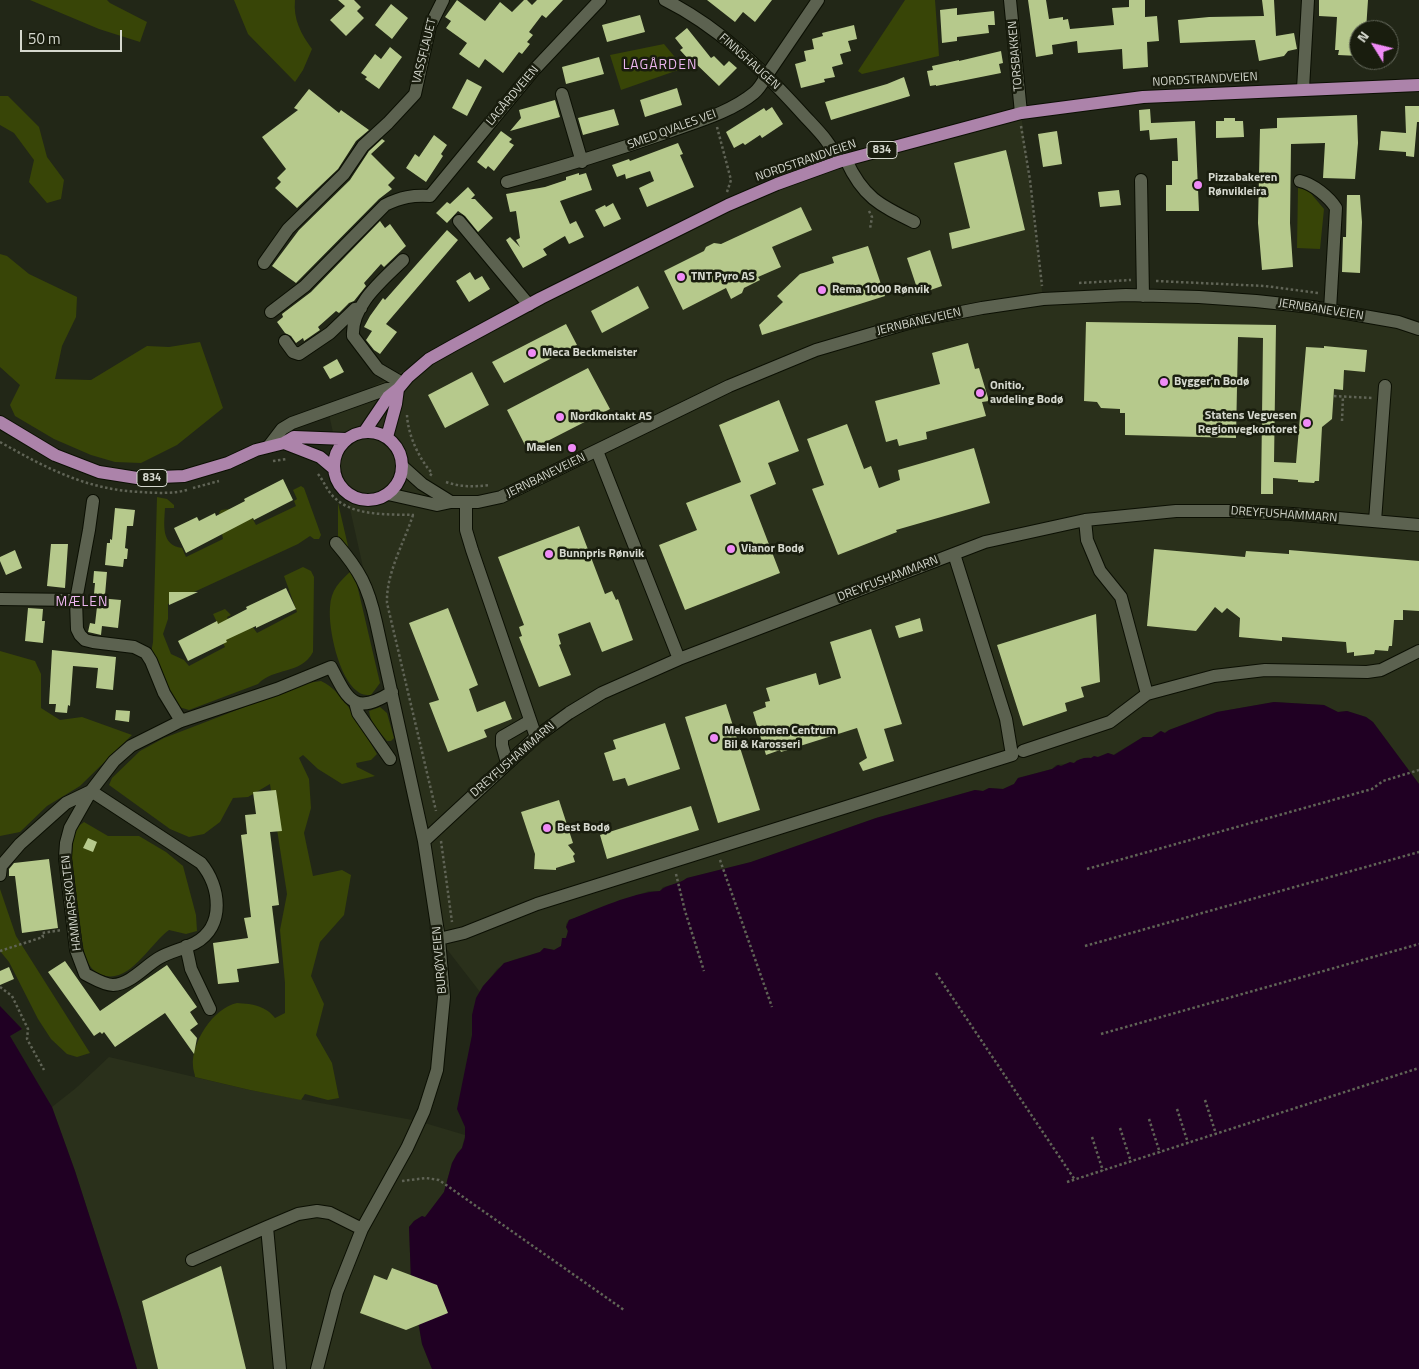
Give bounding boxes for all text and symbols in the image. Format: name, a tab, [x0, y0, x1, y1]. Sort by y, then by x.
street label: VASSFLAUET	[410, 17, 440, 85]
scale bar	[22, 20, 125, 52]
street label: TORSBAKKEN	[1006, 20, 1026, 92]
north arrow	[1349, 20, 1399, 70]
text: N	[1351, 26, 1374, 47]
text: 50 m	[28, 27, 61, 50]
street label: FINNSHAUGEN	[716, 31, 782, 93]
district label: LAGÅRDEN	[622, 58, 698, 74]
street label: LAGÅRDVEIEN	[484, 63, 542, 129]
street label: NORDSTRANDVEIEN	[1152, 70, 1258, 90]
street label: SMED QVALES VEI	[626, 107, 718, 153]
street label: NORDSTRANDVEIEN	[754, 137, 858, 185]
road number: 834	[867, 142, 897, 158]
place label: Pizzabakeren Rønvikleira	[1208, 171, 1277, 199]
marker: Pizzabakeren Rønvikleira	[1192, 179, 1204, 191]
place label: TNT Pyro AS	[691, 270, 755, 284]
marker: TNT Pyro AS	[675, 271, 687, 283]
place label: Rema 1000 Rønvik	[832, 283, 929, 297]
marker: Rema 1000 Rønvik	[816, 284, 828, 296]
street label: JERNBANEVEIEN	[1277, 296, 1365, 324]
street label: JERNBANEVEIEN	[875, 305, 963, 339]
place label: Meca Beckmeister	[542, 346, 637, 360]
marker: Meca Beckmeister	[526, 347, 538, 359]
place label: Bygger'n Bodø	[1174, 375, 1249, 389]
marker: Bygger'n Bodø	[1158, 376, 1170, 388]
place label: Onitio, avdeling Bodø	[990, 379, 1063, 407]
marker: Onitio, avdeling Bodø	[974, 387, 986, 399]
place label: Statens Vegvesen Regionvegkontoret	[1198, 409, 1297, 437]
place label: Nordkontakt AS	[570, 410, 652, 424]
marker: Nordkontakt AS	[554, 411, 566, 423]
marker: Statens Vegvesen Regionvegkontoret	[1301, 417, 1313, 429]
place label: Mælen	[526, 441, 562, 455]
marker: Mælen	[566, 442, 578, 454]
street label: JERNBANEVEIEN	[504, 451, 588, 501]
road number: 834	[137, 469, 167, 486]
street label: DREYFUSHAMMARN	[1230, 504, 1338, 526]
place label: Vianor Bodø	[741, 542, 804, 556]
marker: Vianor Bodø	[725, 543, 737, 555]
place label: Bunnpris Rønvik	[559, 547, 644, 561]
marker: Bunnpris Rønvik	[543, 548, 555, 560]
street label: DREYFUSHAMMARN	[836, 553, 940, 605]
district label: MÆLEN	[55, 595, 109, 611]
street label: DREYFUSHAMMARN	[468, 720, 558, 800]
place label: Mekonomen Centrum Bil & Karosseri	[724, 724, 836, 752]
marker: Mekonomen Centrum Bil & Karosseri	[708, 732, 720, 744]
place label: Best Bodø	[557, 821, 610, 835]
marker: Best Bodø	[541, 822, 553, 834]
street label: HAMMARSKOLTEN	[59, 854, 85, 952]
street label: BURØYVEIEN	[430, 926, 450, 994]

